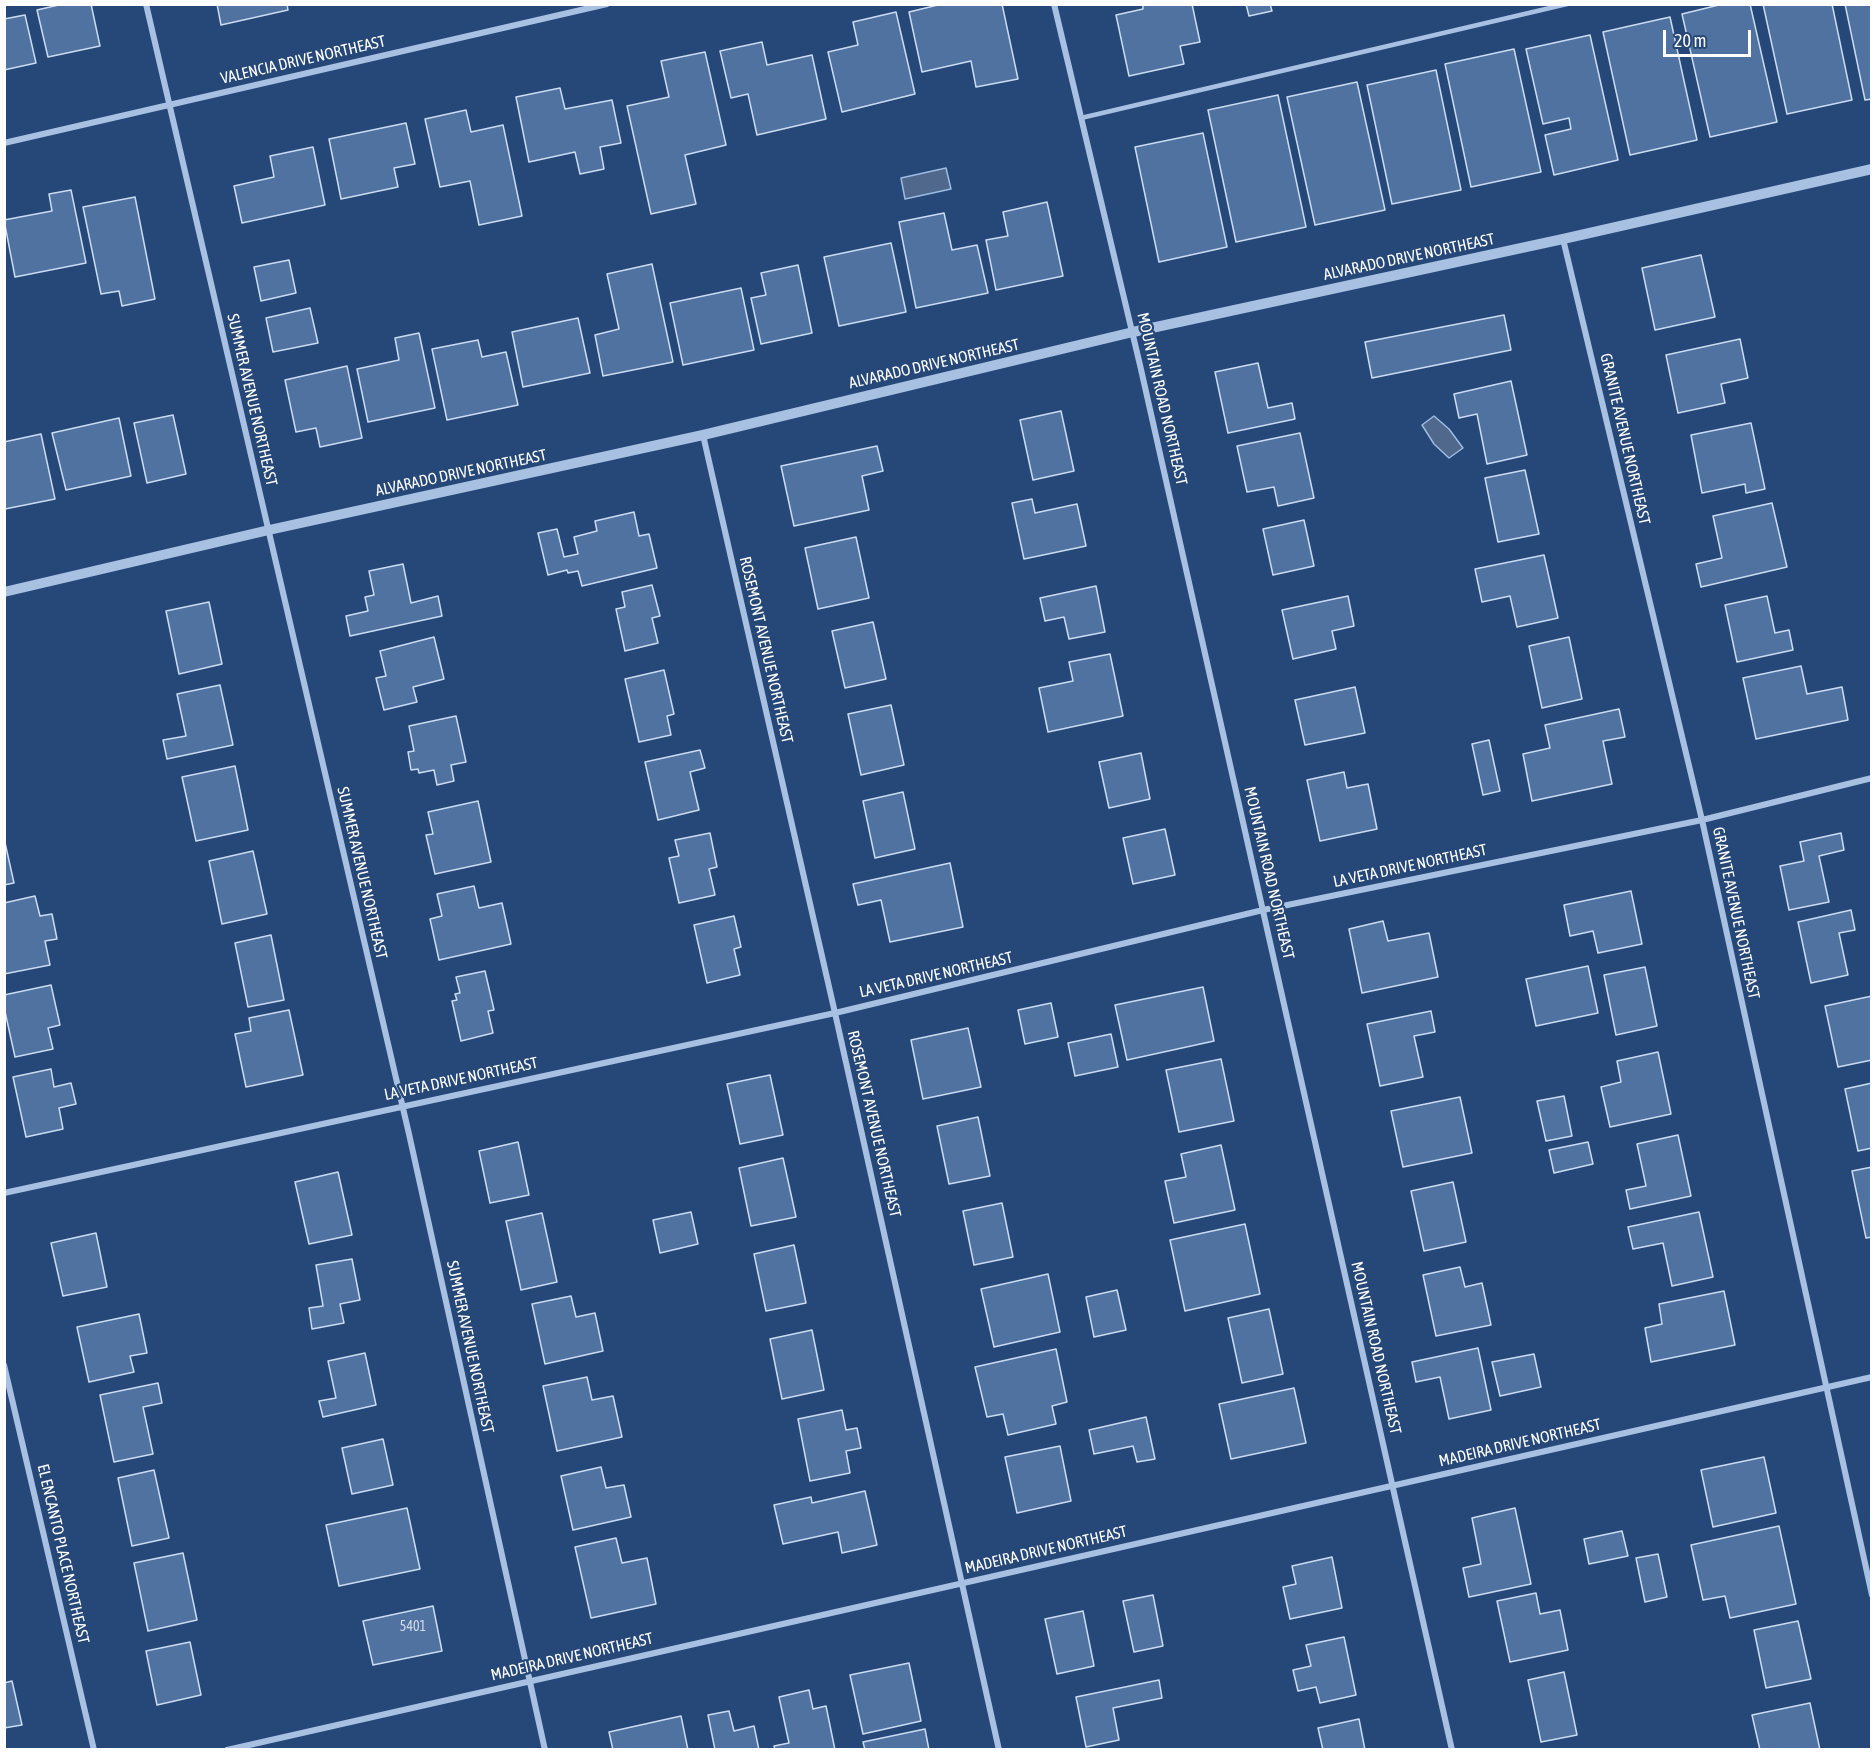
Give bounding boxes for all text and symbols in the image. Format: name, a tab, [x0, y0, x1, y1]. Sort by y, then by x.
scale bar	[1666, 18, 1754, 56]
text: 20 m	[1674, 30, 1706, 51]
street label: VALENCIA DRIVE NORTHEAST	[219, 32, 387, 88]
street label: ALVARADO DRIVE NORTHEAST	[1322, 229, 1496, 285]
street label: MOUNTAIN ROAD NORTHEAST	[1133, 311, 1191, 487]
street label: SUMMER AVENUE NORTHEAST	[223, 312, 281, 488]
street label: ALVARADO DRIVE NORTHEAST	[847, 335, 1021, 393]
street label: GRANITE AVENUE NORTHEAST	[1596, 351, 1654, 527]
street label: ALVARADO DRIVE NORTHEAST	[374, 445, 548, 501]
street label: ROSEMONT AVENUE NORTHEAST	[735, 555, 797, 745]
street label: SUMMER AVENUE NORTHEAST	[333, 785, 391, 961]
street label: MOUNTAIN ROAD NORTHEAST	[1240, 785, 1298, 961]
street label: GRANITE AVENUE NORTHEAST	[1708, 825, 1764, 1001]
street label: LA VETA DRIVE NORTHEAST	[1331, 840, 1489, 892]
street label: LA VETA DRIVE NORTHEAST	[858, 948, 1014, 1002]
street label: ROSEMONT AVENUE NORTHEAST	[843, 1029, 905, 1219]
street label: LA VETA DRIVE NORTHEAST	[382, 1053, 540, 1105]
street label: SUMMER AVENUE NORTHEAST	[442, 1259, 498, 1435]
street label: MOUNTAIN ROAD NORTHEAST	[1347, 1260, 1405, 1436]
street label: MADEIRA DRIVE NORTHEAST	[1437, 1415, 1603, 1471]
street label: EL ENCANTO PLACE NORTHEAST	[33, 1462, 93, 1646]
street label: MADEIRA DRIVE NORTHEAST	[963, 1522, 1129, 1578]
house number: 5401	[400, 1619, 426, 1635]
street label: MADEIRA DRIVE NORTHEAST	[489, 1629, 655, 1685]

